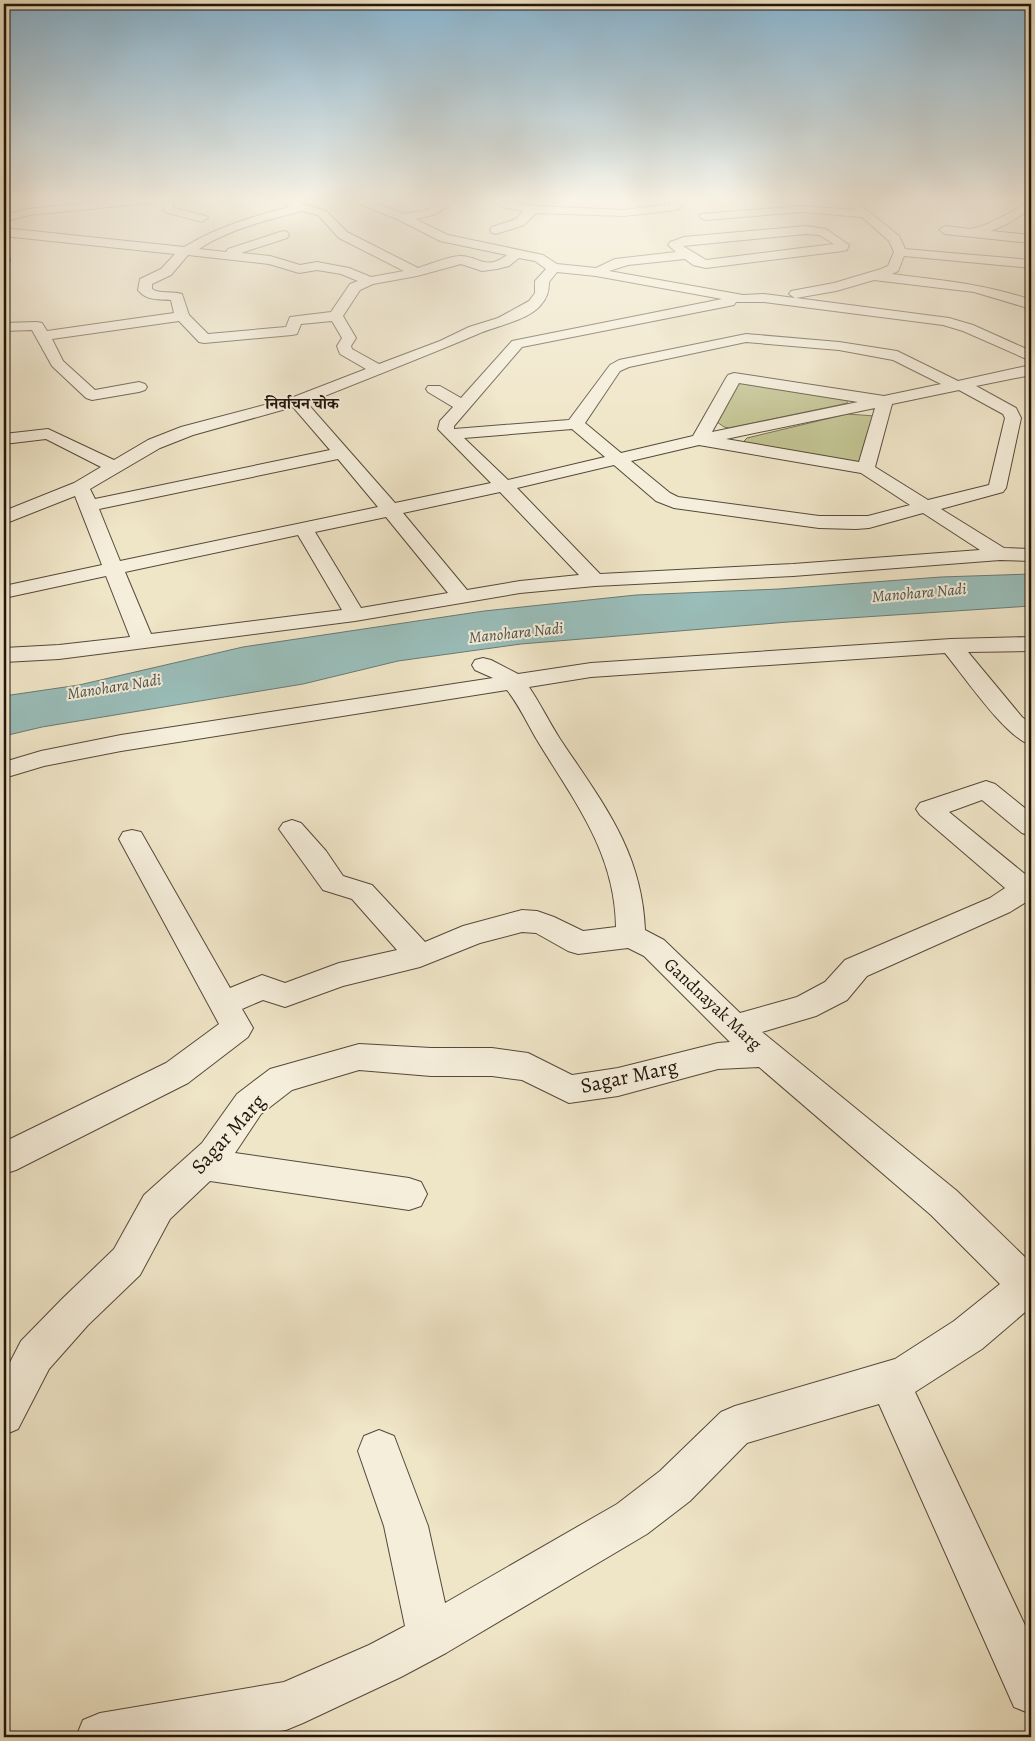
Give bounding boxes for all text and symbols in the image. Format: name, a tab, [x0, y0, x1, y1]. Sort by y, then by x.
district label: निर्वाचन चोक	[264, 393, 340, 415]
water label: Manohara Nadi	[871, 578, 967, 608]
water label: Manohara Nadi	[468, 617, 564, 649]
water label: Manohara Nadi	[65, 669, 163, 705]
street label: Gandnayak Marg	[659, 952, 767, 1056]
street label: Sagar Marg	[578, 1052, 681, 1100]
street label: Sagar Marg	[185, 1088, 272, 1180]

